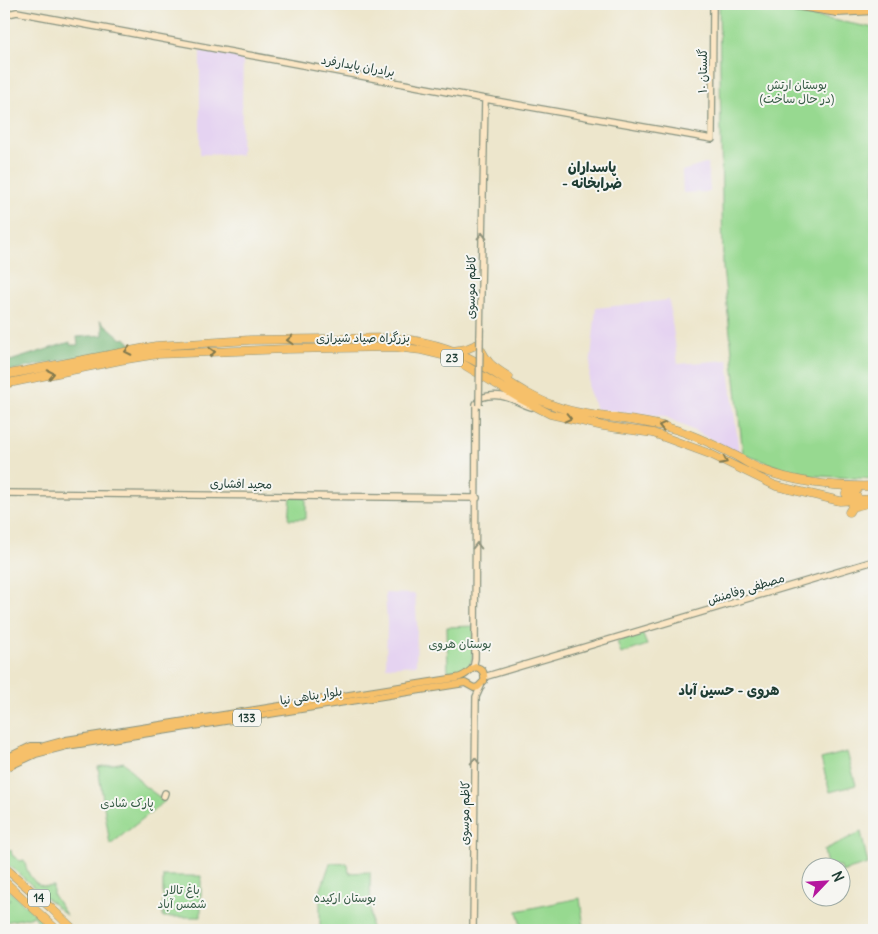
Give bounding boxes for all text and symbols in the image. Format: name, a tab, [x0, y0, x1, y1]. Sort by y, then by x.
street label: گلستان ۱۰	[695, 49, 710, 93]
street label: برادران پایدارفرد	[320, 52, 396, 80]
park label: بوستان ارتش (در حال ساخت)	[759, 77, 835, 106]
district label: پاسداران - ضرابخانه	[562, 158, 622, 192]
one-way arrow	[477, 232, 487, 240]
street label: کاظم موسوی	[462, 255, 481, 319]
street label: بزرگراه صیاد شیرازی	[316, 330, 410, 346]
one-way arrow	[286, 335, 294, 346]
one-way arrow	[124, 345, 132, 355]
one-way arrow	[208, 346, 216, 357]
road number: 23	[441, 349, 463, 366]
one-way arrow	[47, 369, 56, 380]
one-way arrow	[563, 412, 572, 423]
one-way arrow	[658, 421, 667, 432]
one-way arrow	[718, 455, 727, 465]
street label: مجید افشاری	[210, 475, 272, 493]
one-way arrow	[472, 542, 482, 550]
street label: مصطفی وفامنش	[705, 570, 787, 608]
park label: بوستان هروی	[429, 636, 491, 652]
district label: هروی - حسین آباد	[679, 681, 779, 699]
street label: بلوار پناهی نیا	[279, 683, 343, 709]
road number: 133	[233, 710, 261, 726]
one-way arrow	[470, 757, 480, 765]
street label: کاظم موسوی	[456, 781, 475, 845]
park label: پارک شادی	[100, 795, 154, 811]
north arrow	[800, 856, 850, 906]
text: N	[828, 868, 848, 885]
park label: باغ تالار شمس آباد	[158, 882, 206, 912]
road number: 14	[28, 890, 50, 906]
park label: بوستان ارکیده	[314, 890, 376, 906]

